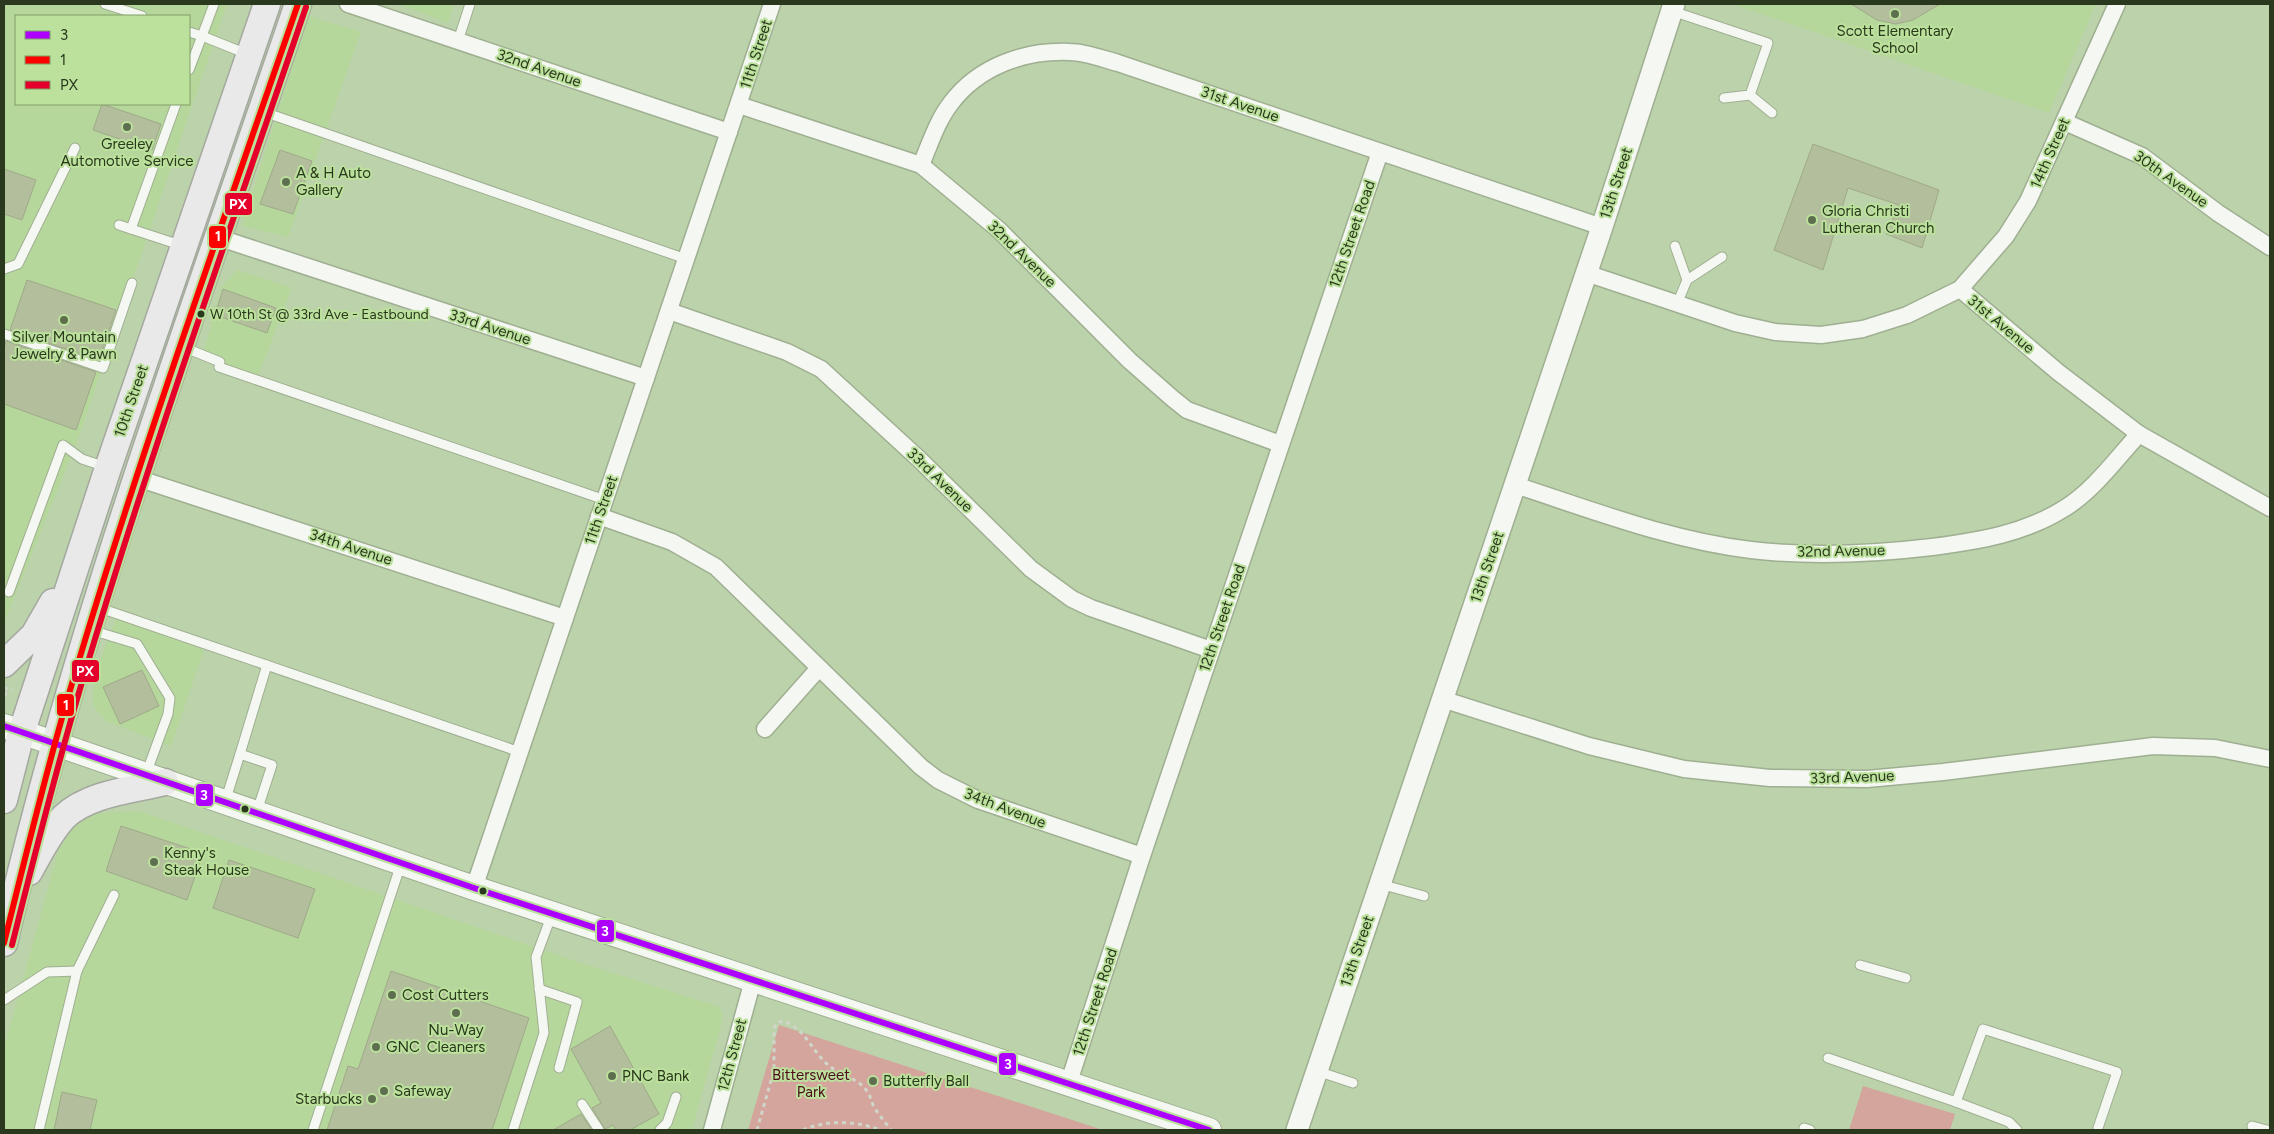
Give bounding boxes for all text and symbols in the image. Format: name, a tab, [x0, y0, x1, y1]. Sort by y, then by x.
marker: Scott Elementary School	[1889, 8, 1901, 20]
legend	[15, 15, 190, 105]
street label: 11th Street	[736, 17, 776, 91]
place label: Scott Elementary School	[1836, 22, 1954, 57]
text: 3	[60, 26, 68, 44]
street label: 32nd Avenue	[494, 45, 584, 91]
text: 1	[60, 51, 66, 69]
text: PX	[60, 76, 79, 94]
street label: 31st Avenue	[1199, 82, 1281, 126]
street label: 14th Street	[2026, 115, 2074, 191]
marker: Greeley Automotive Service	[121, 121, 133, 133]
place label: Greeley Automotive Service	[60, 135, 194, 170]
street label: 13th Street	[1596, 145, 1636, 221]
street label: 30th Avenue	[2131, 147, 2211, 211]
place label: A & H Auto Gallery	[296, 164, 371, 199]
marker: A & H Auto Gallery	[280, 176, 292, 188]
street label: 12th Street Road	[1325, 178, 1379, 290]
line badge: PX	[224, 192, 253, 216]
text: PX	[229, 196, 247, 213]
place label: Gloria Christi Lutheran Church	[1822, 202, 1934, 237]
marker: Gloria Christi Lutheran Church	[1806, 214, 1818, 226]
street label: 32nd Avenue	[984, 217, 1060, 291]
line badge: 1	[208, 225, 227, 249]
text: 1	[215, 228, 221, 245]
street label: 31st Avenue	[1964, 291, 2038, 357]
street label: 33rd Avenue	[447, 305, 533, 349]
place label: W 10th St @ 33rd Ave - Eastbound	[210, 306, 429, 323]
marker: W 10th St @ 33rd Ave - Eastbound	[196, 309, 206, 319]
marker: Silver Mountain Jewelry & Pawn	[58, 314, 70, 326]
place label: Silver Mountain Jewelry & Pawn	[11, 328, 117, 363]
street label: 10th Street	[110, 362, 152, 440]
street label: 33rd Avenue	[903, 444, 977, 516]
street label: 11th Street	[581, 473, 621, 547]
street label: 34th Avenue	[307, 525, 395, 569]
street label: 13th Street	[1466, 529, 1508, 605]
street label: 32nd Avenue	[1797, 541, 1885, 561]
street label: 12th Street Road	[1195, 562, 1249, 674]
line badge: PX	[71, 659, 100, 683]
text: PX	[76, 663, 94, 680]
line badge: 1	[56, 693, 75, 717]
text: 1	[63, 697, 69, 714]
street label: 33rd Avenue	[1809, 767, 1895, 787]
line badge: 3	[195, 783, 214, 807]
street label: 34th Avenue	[962, 784, 1048, 832]
text: 3	[200, 787, 208, 804]
unlabelled marker	[240, 804, 250, 814]
place label: Kenny's Steak House	[164, 844, 249, 879]
marker: Kenny's Steak House	[148, 856, 160, 868]
unlabelled marker	[478, 886, 488, 896]
street label: 13th Street	[1336, 913, 1378, 989]
line badge: 3	[596, 919, 615, 943]
text: 3	[601, 923, 609, 940]
street label: 12th Street Road	[1069, 946, 1121, 1058]
place label: Cost Cutters	[402, 986, 489, 1004]
marker: Cost Cutters	[386, 989, 398, 1001]
marker: Nu-Way Cleaners	[450, 1007, 462, 1019]
street label: 12th Street	[714, 1016, 750, 1093]
place label: Nu-Way Cleaners	[427, 1021, 485, 1056]
place label: GNC	[386, 1038, 420, 1056]
marker: GNC	[370, 1041, 382, 1053]
line badge: 3	[998, 1052, 1017, 1076]
text: 3	[1004, 1056, 1012, 1073]
park label: Bittersweet Park	[772, 1066, 850, 1101]
place label: PNC Bank	[622, 1067, 690, 1085]
marker: PNC Bank	[606, 1070, 618, 1082]
place label: Butterfly Ball	[883, 1072, 969, 1090]
marker: Butterfly Ball	[867, 1075, 879, 1087]
place label: Safeway	[394, 1082, 451, 1100]
marker: Safeway	[378, 1085, 390, 1097]
place label: Starbucks	[295, 1090, 362, 1108]
marker: Starbucks	[366, 1093, 378, 1105]

